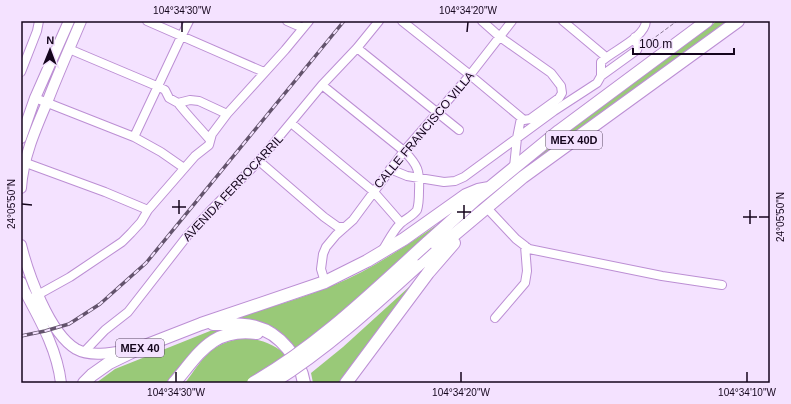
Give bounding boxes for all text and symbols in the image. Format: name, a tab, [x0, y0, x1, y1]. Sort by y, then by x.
text: 104°34'30"W	[153, 5, 211, 16]
text: 104°34'20"W	[439, 5, 497, 16]
north arrow	[30, 30, 70, 70]
scale bar	[633, 30, 734, 56]
text: N	[46, 34, 54, 46]
text: 100 m	[639, 37, 672, 51]
street label: CALLE FRANCISCO VILLA	[371, 69, 477, 191]
road number: MEX 40D	[546, 131, 602, 149]
street label: AVENIDA FERROCARRIL	[180, 132, 286, 244]
text: 24°05'50"N	[6, 179, 17, 229]
text: 24°05'50"N	[775, 192, 786, 242]
road number: MEX 40	[116, 339, 164, 357]
text: 104°34'30"W	[147, 387, 205, 398]
text: 104°34'20"W	[432, 387, 490, 398]
text: 104°34'10"W	[718, 387, 776, 398]

